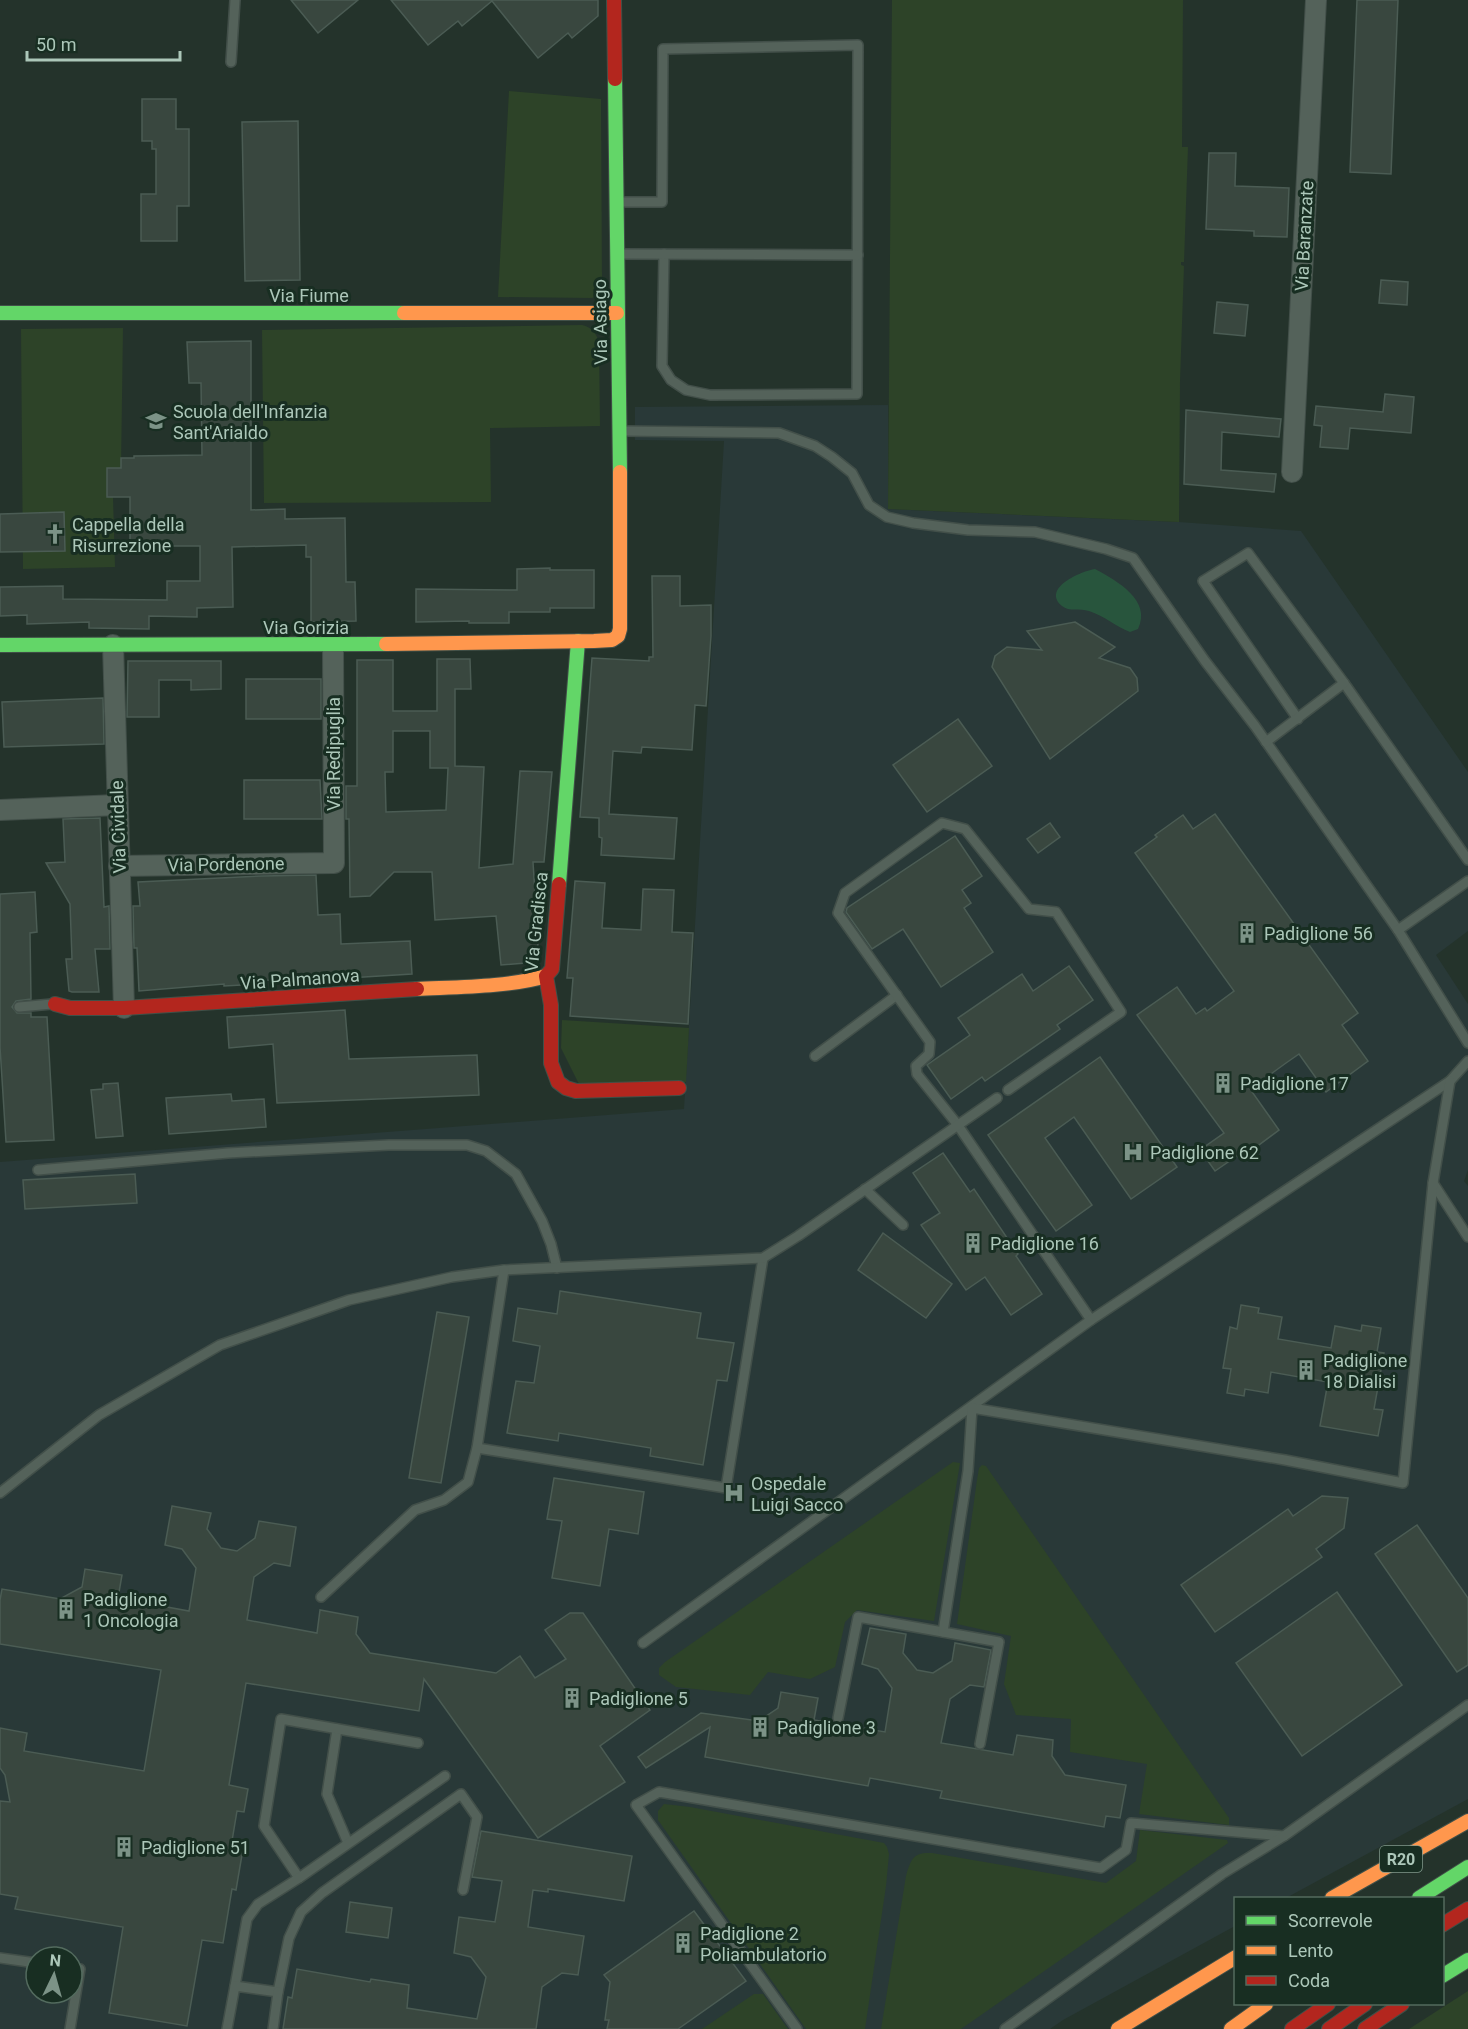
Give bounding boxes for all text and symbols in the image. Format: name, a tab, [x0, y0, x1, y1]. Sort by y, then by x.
scale bar	[27, 24, 180, 62]
text: 50 m	[36, 34, 76, 55]
street label: Via Baranzate	[1291, 180, 1317, 292]
street label: Via Asiago	[589, 279, 611, 365]
street label: Via Fiume	[269, 285, 349, 306]
place label: Scuola dell'Infanzia Sant'Arialdo	[173, 401, 327, 443]
school or university icon: Scuola dell'Infanzia Sant'Arialdo	[144, 409, 168, 433]
place label: Cappella della Risurrezione	[72, 514, 185, 556]
church icon: Cappella della Risurrezione	[43, 522, 67, 546]
street label: Via Gorizia	[263, 617, 349, 638]
street label: Via Redipuglia	[323, 697, 344, 811]
street label: Via Cividale	[106, 780, 130, 874]
street label: Via Pordenone	[167, 852, 285, 876]
street label: Via Gradisca	[520, 871, 552, 973]
building icon: Padiglione 56	[1235, 921, 1259, 945]
place label: Padiglione 56	[1264, 923, 1373, 944]
street label: Via Palmanova	[240, 964, 360, 994]
building icon: Padiglione 17	[1211, 1071, 1235, 1095]
place label: Padiglione 17	[1240, 1073, 1349, 1094]
hospital icon: Padiglione 62	[1121, 1140, 1145, 1164]
place label: Padiglione 62	[1150, 1142, 1259, 1163]
building icon: Padiglione 16	[961, 1231, 985, 1255]
place label: Padiglione 16	[990, 1233, 1099, 1254]
place label: Padiglione 18 Dialisi	[1323, 1350, 1407, 1392]
building icon: Padiglione 18 Dialisi	[1294, 1358, 1318, 1382]
place label: Ospedale Luigi Sacco	[751, 1473, 843, 1515]
hospital icon: Ospedale Luigi Sacco	[722, 1481, 746, 1505]
place label: Padiglione 1 Oncologia	[83, 1589, 179, 1631]
building icon: Padiglione 1 Oncologia	[54, 1597, 78, 1621]
building icon: Padiglione 5	[560, 1686, 584, 1710]
place label: Padiglione 5	[589, 1688, 688, 1709]
building icon: Padiglione 3	[748, 1715, 772, 1739]
place label: Padiglione 3	[777, 1717, 876, 1738]
building icon: Padiglione 51	[112, 1835, 136, 1859]
place label: Padiglione 51	[141, 1837, 250, 1858]
road number: R20	[1380, 1846, 1422, 1872]
legend	[1234, 1897, 1444, 2005]
text: Scorrevole	[1288, 1910, 1373, 1931]
place label: Padiglione 2 Poliambulatorio	[700, 1923, 827, 1965]
building icon: Padiglione 2 Poliambulatorio	[671, 1931, 695, 1955]
text: Lento	[1288, 1940, 1333, 1961]
north arrow	[24, 1945, 84, 2005]
text: N	[49, 1951, 62, 1971]
text: Coda	[1288, 1970, 1330, 1991]

